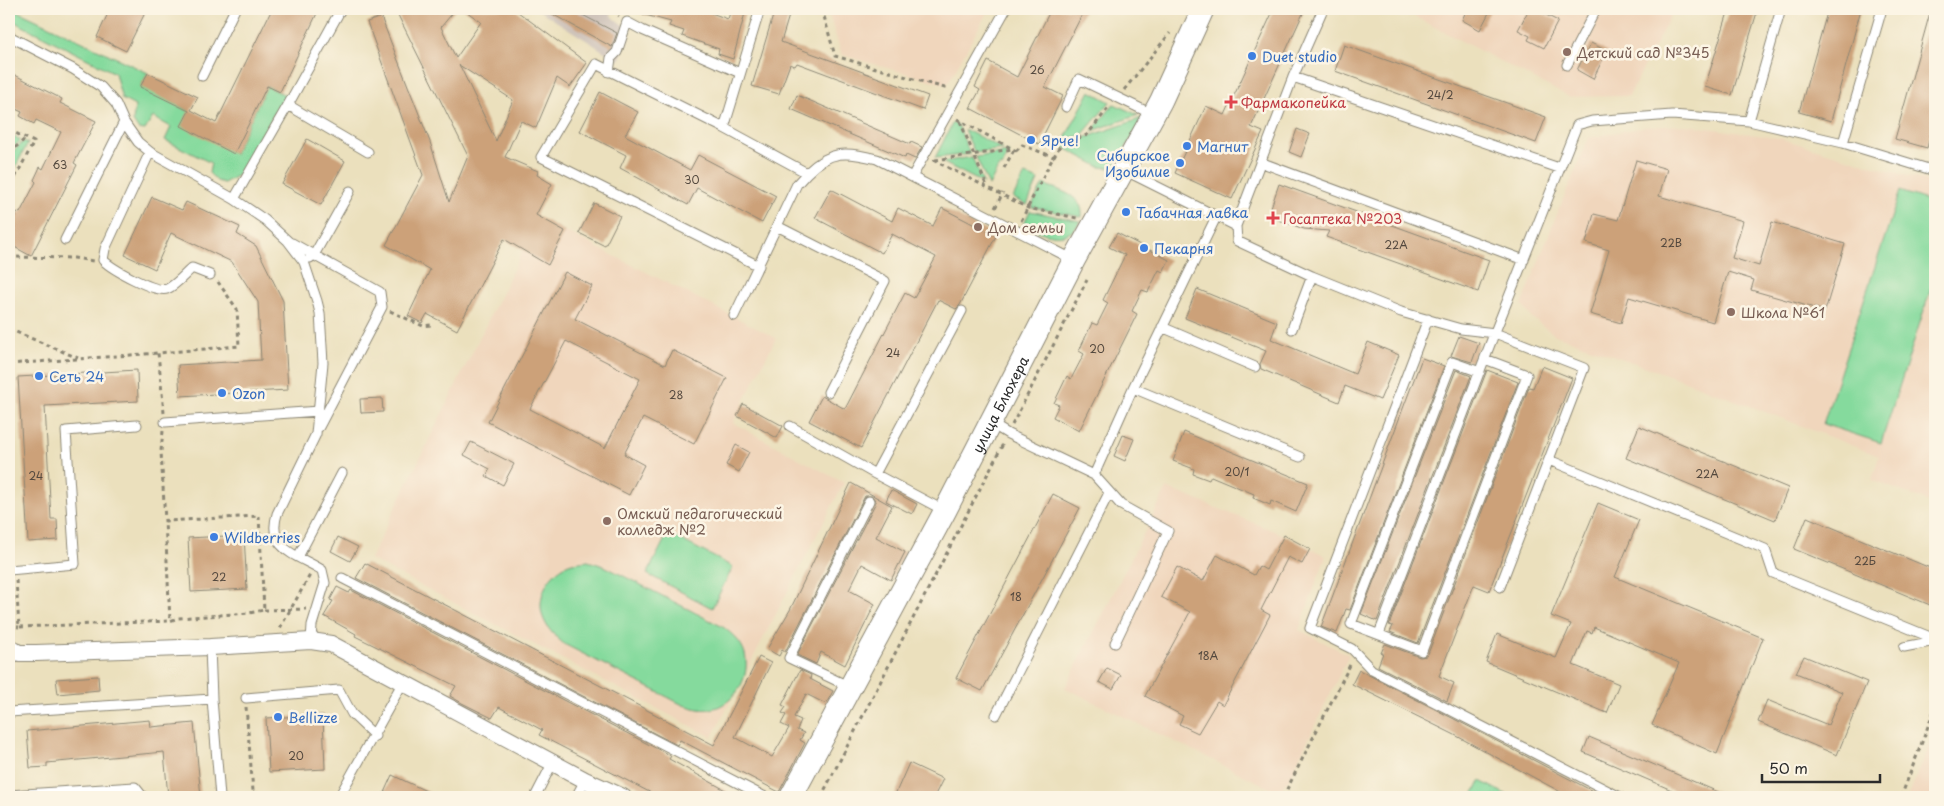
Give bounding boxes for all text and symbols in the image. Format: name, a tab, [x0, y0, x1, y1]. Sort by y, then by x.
place label: Детский сад №345	[1576, 42, 1710, 63]
place label: Duet studio	[1262, 46, 1337, 67]
marker: Детский сад №345	[1561, 46, 1573, 58]
marker: Duet studio	[1246, 50, 1258, 62]
house number: 26	[1029, 61, 1045, 78]
house number: 24/2	[1427, 86, 1454, 103]
place label: Фармакопейка	[1241, 92, 1346, 113]
marker: Фармакопейка	[1225, 96, 1237, 108]
place label: Ярче!	[1040, 130, 1079, 151]
marker: Ярче!	[1025, 134, 1037, 146]
place label: Магнит	[1197, 136, 1249, 157]
marker: Магнит	[1181, 140, 1193, 152]
place label: Сибирское Изобилие	[1097, 145, 1170, 182]
house number: 63	[53, 156, 67, 173]
marker: Сибирское Изобилие	[1174, 157, 1186, 169]
house number: 30	[684, 171, 700, 188]
place label: Табачная лавка	[1136, 202, 1249, 223]
marker: Табачная лавка	[1120, 206, 1132, 218]
place label: Госаптека №203	[1283, 208, 1402, 229]
marker: Госаптека №203	[1267, 212, 1279, 224]
place label: Дом семьи	[987, 217, 1064, 238]
marker: Дом семьи	[972, 221, 984, 233]
house number: 22В	[1660, 234, 1682, 251]
house number: 22А	[1384, 236, 1408, 253]
place label: Пекарня	[1154, 238, 1214, 259]
marker: Пекарня	[1138, 242, 1150, 254]
place label: Школа №61	[1741, 302, 1825, 323]
marker: Школа №61	[1725, 306, 1737, 318]
house number: 20	[1089, 340, 1105, 357]
house number: 24	[886, 344, 900, 361]
street label: улица Блюхера	[966, 352, 1034, 456]
place label: Сеть 24	[49, 366, 104, 387]
marker: Сеть 24	[33, 370, 45, 382]
place label: Ozon	[232, 383, 265, 404]
house number: 28	[669, 386, 683, 403]
marker: Ozon	[216, 387, 228, 399]
house number: 20/1	[1224, 463, 1250, 480]
house number: 22А	[1695, 465, 1719, 482]
house number: 24	[29, 467, 43, 484]
place label: Омский педагогический колледж №2	[617, 503, 783, 540]
marker: Омский педагогический колледж №2	[601, 515, 613, 527]
place label: Wildberries	[224, 527, 300, 548]
marker: Wildberries	[208, 531, 220, 543]
house number: 22Б	[1854, 552, 1876, 569]
house number: 22	[212, 568, 226, 585]
house number: 18	[1010, 588, 1022, 605]
house number: 18А	[1198, 647, 1219, 664]
place label: Bellizze	[288, 707, 338, 728]
marker: Bellizze	[272, 711, 284, 723]
house number: 20	[288, 747, 304, 764]
scale bar	[1762, 751, 1879, 783]
text: 50 m	[1769, 756, 1808, 779]

